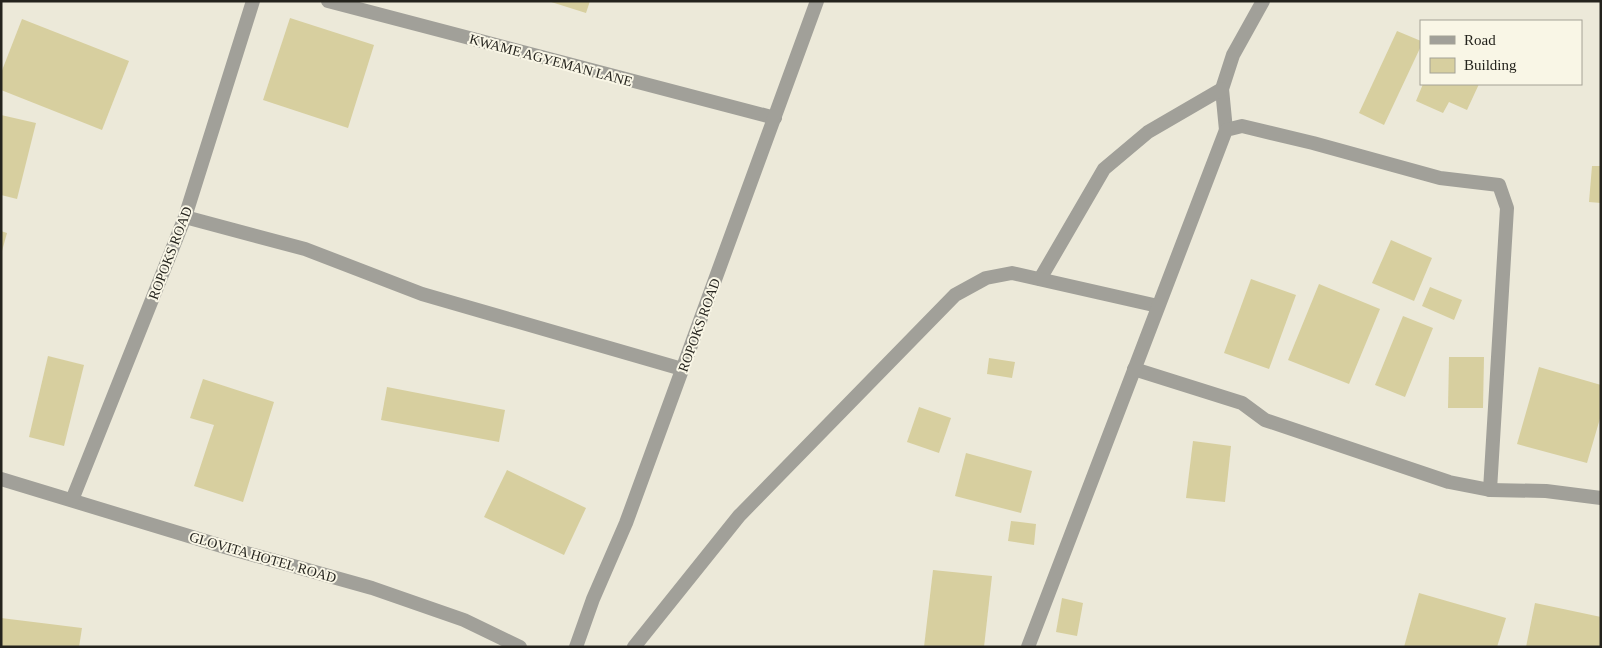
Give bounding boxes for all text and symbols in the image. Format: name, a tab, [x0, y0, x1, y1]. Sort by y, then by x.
legend	[1420, 20, 1582, 85]
street label: KWAME AGYEMAN LANE	[468, 31, 634, 89]
text: Road	[1464, 32, 1496, 48]
text: Building	[1464, 57, 1517, 73]
street label: ROPOKS ROAD	[146, 205, 195, 302]
street label: ROPOKS ROAD	[676, 276, 723, 374]
street label: GLOVITA HOTEL ROAD	[188, 529, 338, 586]

